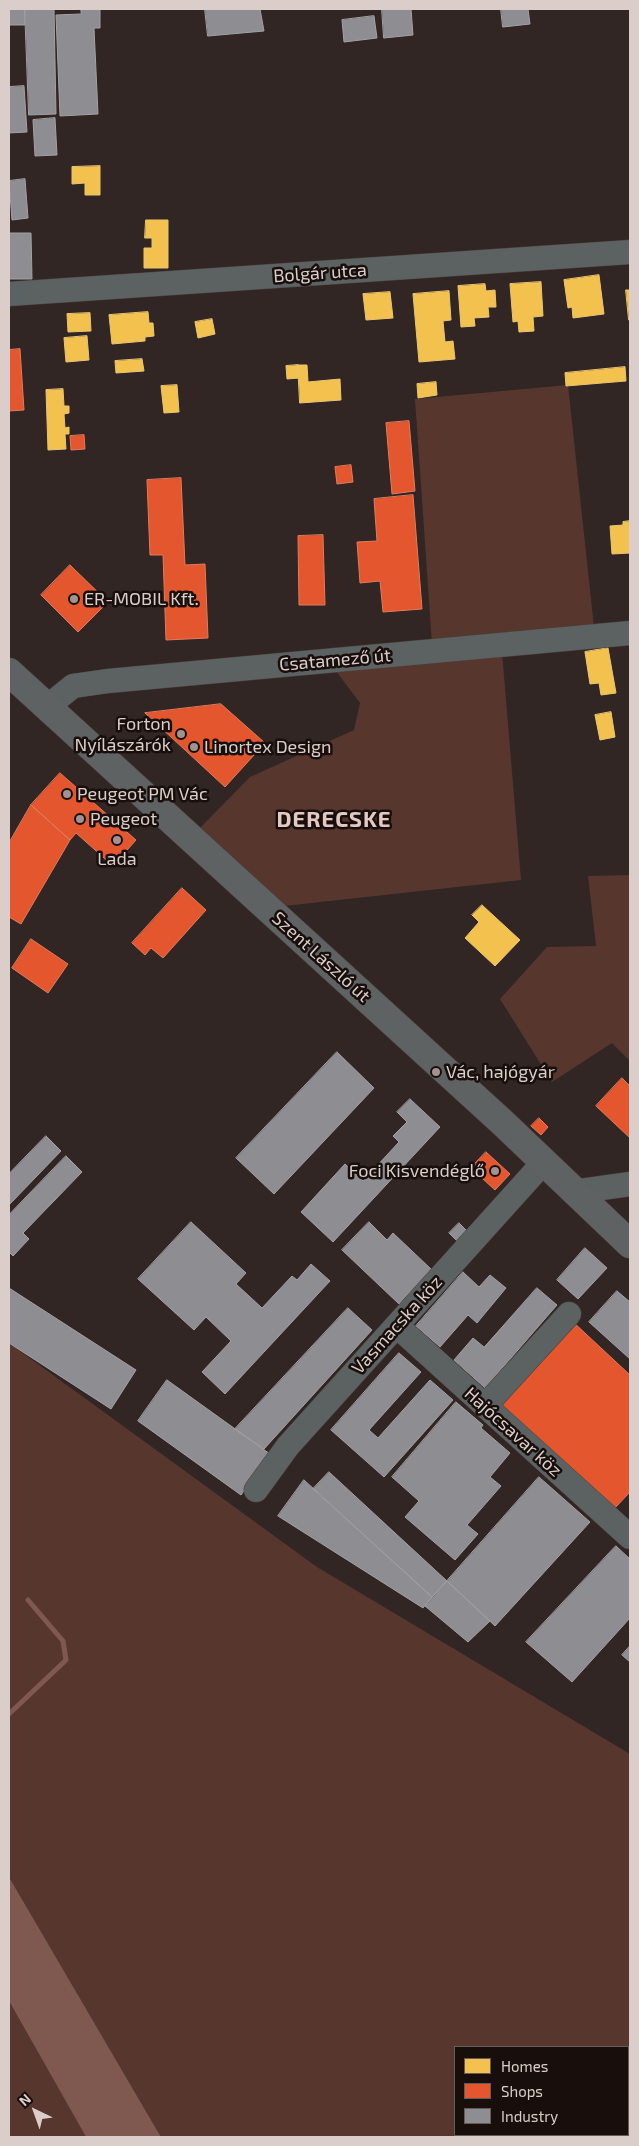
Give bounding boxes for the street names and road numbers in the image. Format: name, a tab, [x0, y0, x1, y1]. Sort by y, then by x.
street label: Bolgár utca	[273, 259, 367, 287]
street label: Csatamező út	[278, 644, 392, 676]
street label: Szent László út	[268, 907, 374, 1007]
street label: Vasmacska köz	[347, 1272, 447, 1378]
street label: Hajócsavar köz	[460, 1383, 566, 1481]

